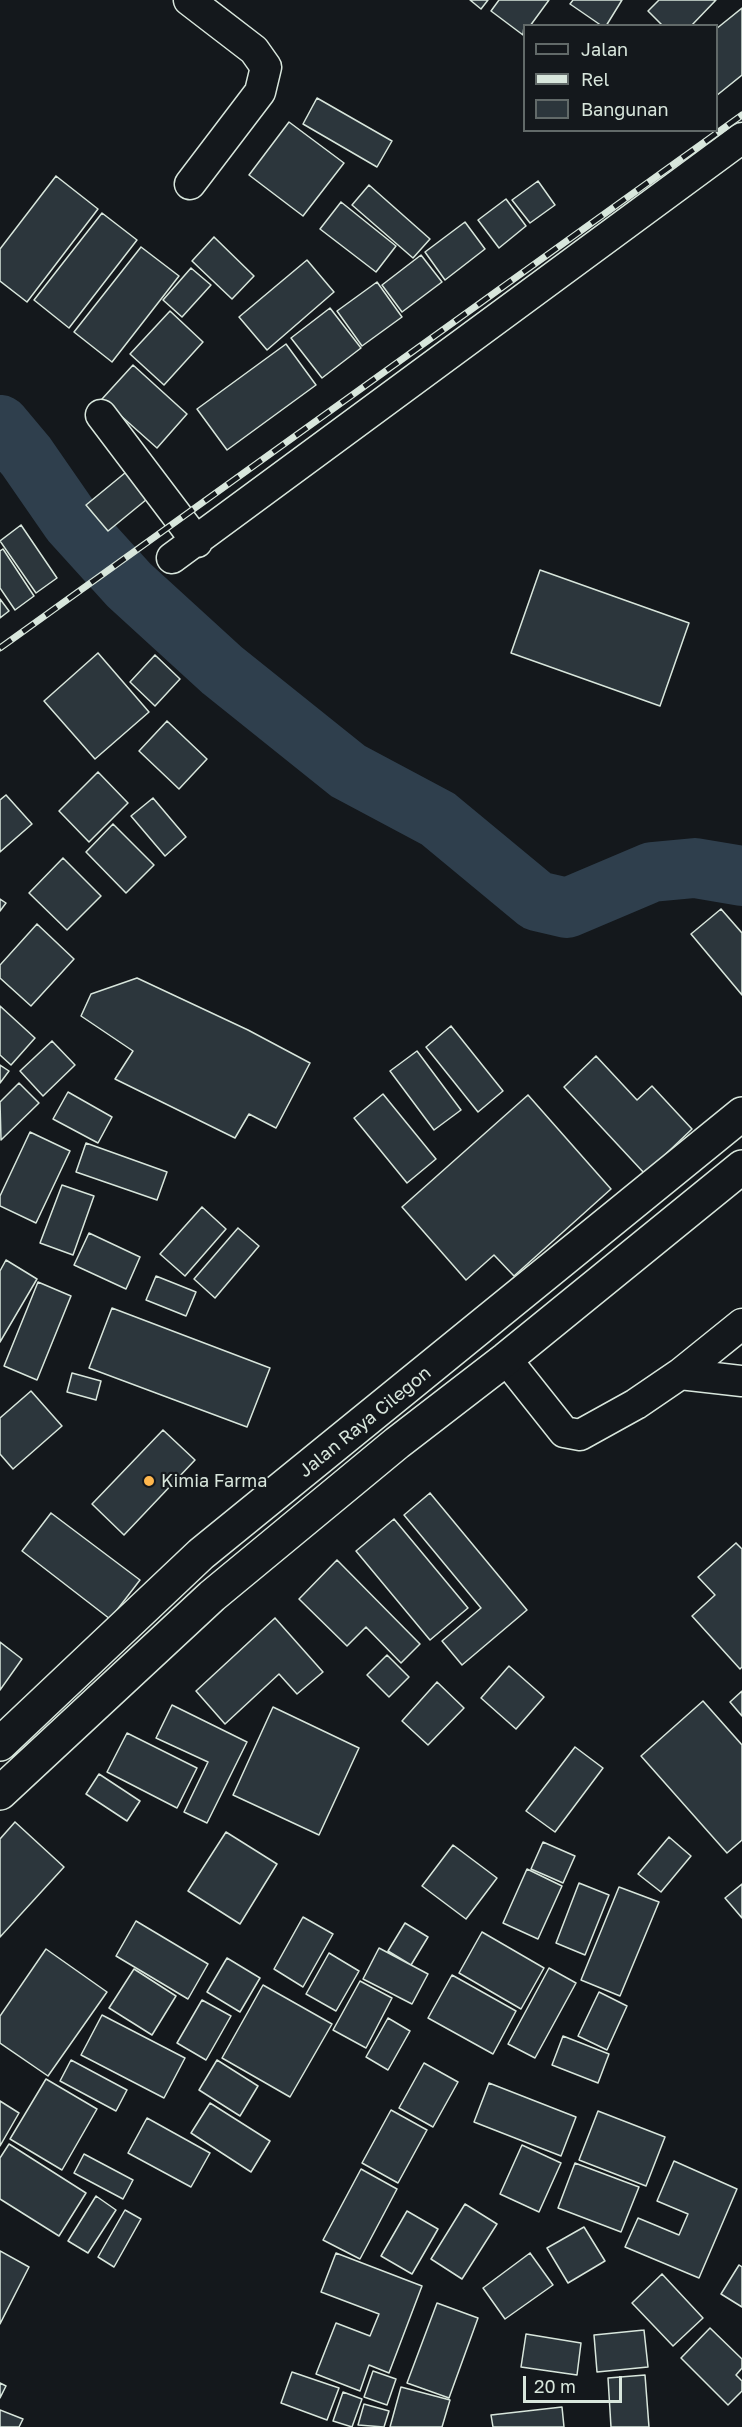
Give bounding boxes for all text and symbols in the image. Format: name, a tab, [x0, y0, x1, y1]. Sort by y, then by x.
legend	[523, 24, 718, 132]
text: Jalan	[581, 38, 628, 60]
text: Rel	[581, 68, 609, 90]
text: Bangunan	[581, 98, 669, 120]
street label: Jalan Raya Cilegon	[295, 1362, 435, 1482]
place label: Kimia Farma	[161, 1470, 267, 1492]
marker: Kimia Farma	[142, 1474, 156, 1488]
scale bar	[526, 2364, 625, 2402]
text: 20 m	[534, 2375, 576, 2397]

